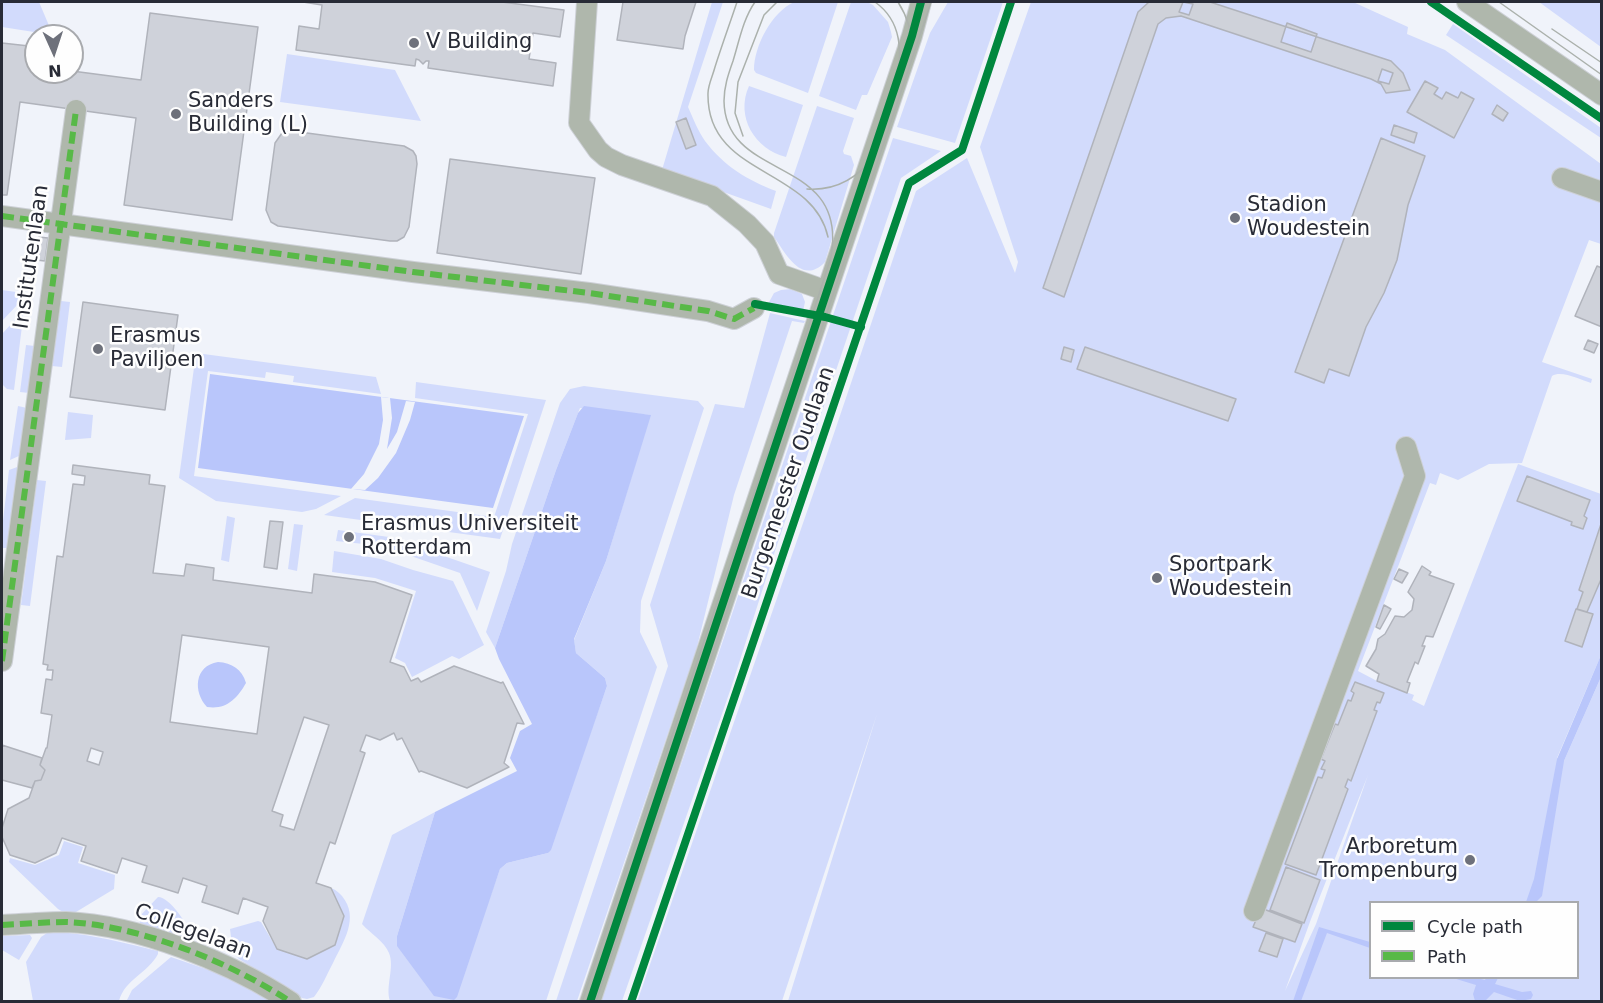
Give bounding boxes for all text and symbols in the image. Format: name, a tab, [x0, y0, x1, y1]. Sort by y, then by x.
north arrow	[24, 24, 84, 84]
place label: V Building	[426, 30, 532, 56]
marker: V Building	[407, 36, 421, 50]
text: N	[48, 61, 62, 80]
place label: Sanders Building (L)	[188, 89, 308, 139]
marker: Sanders Building (L)	[169, 107, 183, 121]
street label: Institutenlaan	[9, 183, 55, 331]
place label: Stadion Woudestein	[1247, 193, 1370, 243]
marker: Stadion Woudestein	[1228, 211, 1242, 225]
place label: Erasmus Paviljoen	[110, 324, 204, 374]
marker: Erasmus Paviljoen	[91, 342, 105, 356]
street label: Burgemeester Oudlaan	[737, 364, 841, 602]
place label: Erasmus Universiteit Rotterdam	[361, 512, 579, 562]
marker: Erasmus Universiteit Rotterdam	[342, 530, 356, 544]
place label: Sportpark Woudestein	[1169, 553, 1292, 603]
marker: Sportpark Woudestein	[1150, 571, 1164, 585]
place label: Arboretum Trompenburg	[1319, 835, 1458, 885]
marker: Arboretum Trompenburg	[1463, 853, 1477, 867]
street label: Collegelaan	[131, 899, 255, 965]
legend	[1369, 901, 1579, 979]
text: Cycle path	[1427, 916, 1523, 937]
text: Path	[1427, 946, 1467, 967]

